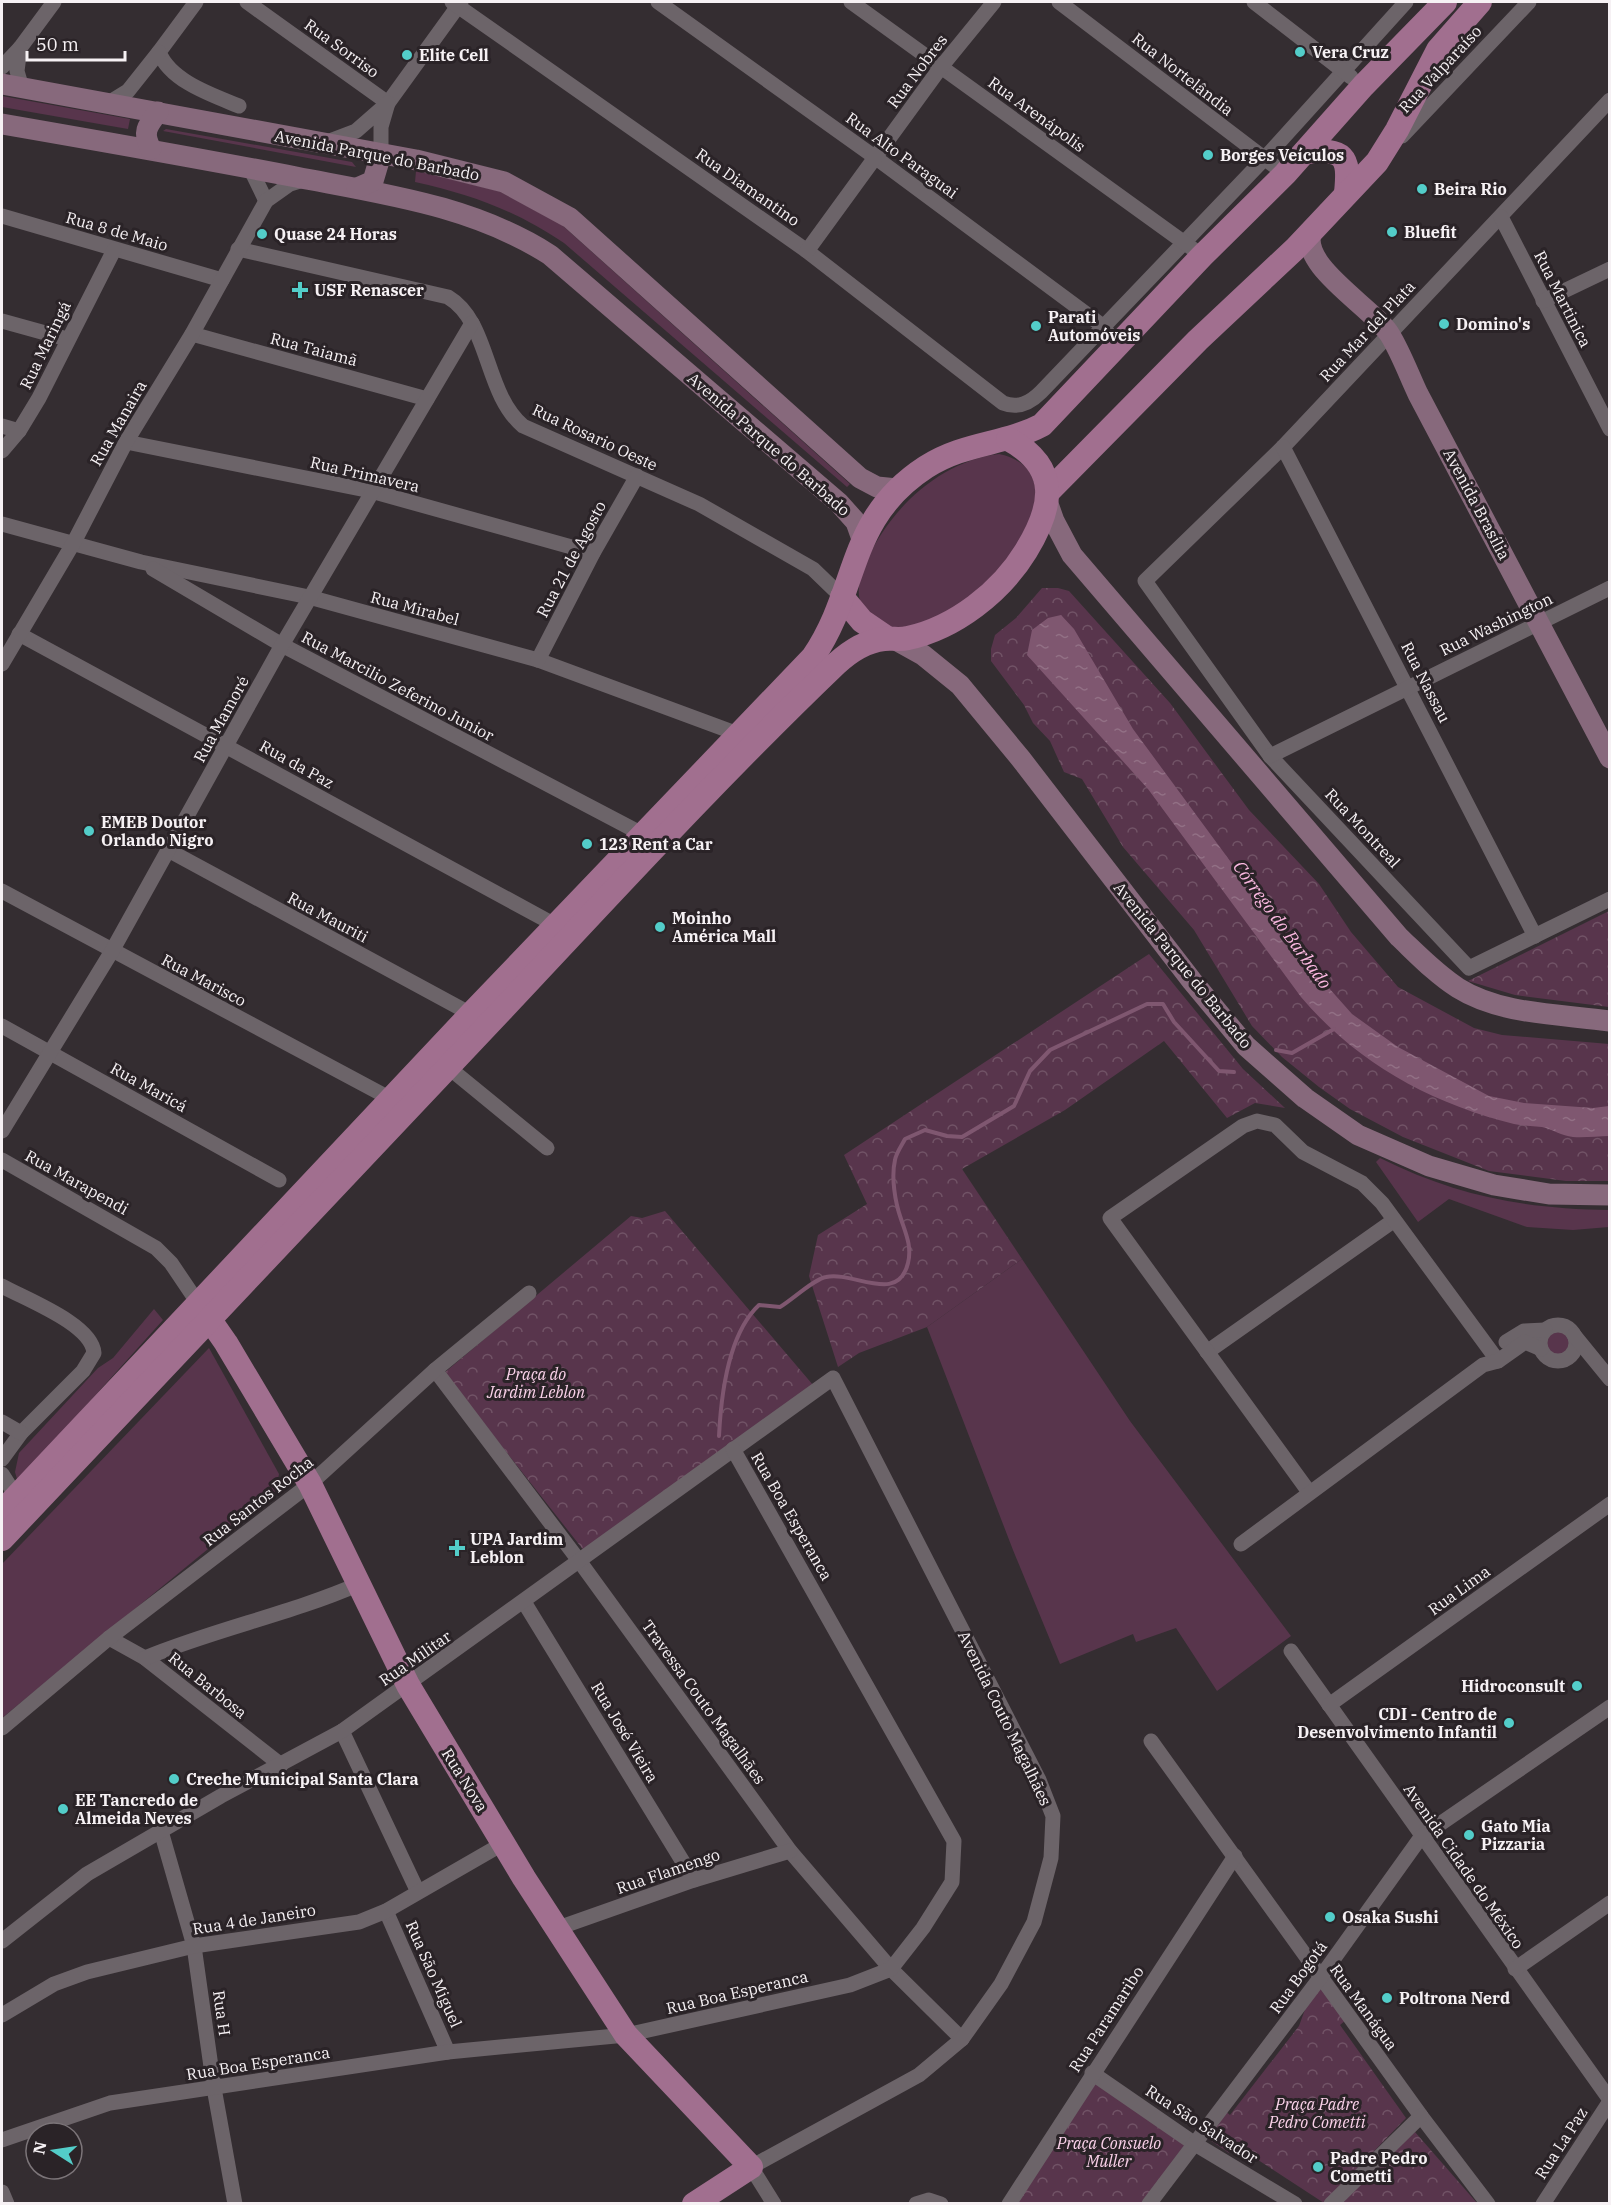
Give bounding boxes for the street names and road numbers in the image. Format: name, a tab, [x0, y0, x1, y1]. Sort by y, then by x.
street label: Rua Sorriso	[301, 14, 383, 82]
street label: Rua Valparaíso	[1394, 21, 1486, 117]
street label: Rua Nortelândia	[1128, 28, 1238, 120]
street label: Rua Nobres	[883, 30, 951, 112]
street label: Rua Arenápolis	[984, 72, 1090, 156]
street label: Rua Alto Paraguai	[842, 108, 962, 202]
street label: Avenida Parque do Barbado	[273, 125, 481, 185]
street label: Rua Diamantino	[692, 144, 804, 230]
street label: Rua 8 de Maio	[64, 207, 170, 255]
street label: Rua Martinica	[1530, 247, 1596, 351]
street label: Rua Mar del Plata	[1315, 276, 1419, 386]
street label: Rua Maringá	[15, 297, 75, 392]
street label: Rua Taiamã	[268, 328, 360, 370]
street label: Avenida Parque do Barbado	[684, 368, 854, 520]
street label: Rua Manaira	[85, 376, 151, 469]
street label: Rua Rosario Oeste	[529, 399, 661, 475]
street label: Avenida Brasília	[1439, 445, 1515, 563]
street label: Rua Primavera	[308, 452, 422, 496]
street label: Rua 21 de Agosto	[532, 497, 610, 621]
street label: Rua Mirabel	[369, 587, 462, 629]
street label: Rua Washington	[1436, 588, 1556, 660]
street label: Rua Marcilio Zeferino Junior	[298, 627, 498, 745]
street label: Rua Nassau	[1397, 638, 1455, 726]
street label: Rua Mamoré	[189, 672, 253, 766]
street label: Rua da Paz	[256, 735, 338, 793]
street label: Rua Montreal	[1321, 784, 1405, 872]
street label: Avenida Parque do Barbado	[1110, 878, 1256, 1052]
street label: Rua Mauriti	[284, 887, 372, 947]
street label: Rua Marisco	[158, 949, 250, 1011]
street label: Rua Maricá	[107, 1058, 191, 1116]
street label: Rua Marapendi	[22, 1145, 132, 1219]
street label: Rua Boa Esperanca	[747, 1448, 837, 1584]
street label: Rua Santos Rocha	[199, 1452, 317, 1550]
street label: Rua Lima	[1424, 1561, 1494, 1619]
street label: Travessa Couto Magalhães	[638, 1616, 770, 1788]
street label: Rua Militar	[375, 1626, 455, 1690]
street label: Avenida Couto Magalhães	[954, 1627, 1056, 1809]
street label: Rua Barbosa	[165, 1647, 251, 1723]
street label: Rua José Vieira	[587, 1678, 663, 1786]
street label: Rua Nova	[438, 1744, 493, 1816]
street label: Avenida Cidade do México	[1399, 1780, 1529, 1952]
street label: Rua Flamengo	[614, 1844, 722, 1898]
street label: Rua 4 de Janeiro	[191, 1899, 317, 1939]
street label: Rua São Miguel	[401, 1917, 467, 2031]
street label: Rua Bogotá	[1265, 1937, 1331, 2017]
street label: Rua Manágua	[1326, 1960, 1402, 2054]
street label: Rua Paramaribo	[1064, 1962, 1148, 2076]
street label: Rua Boa Esperanca	[664, 1966, 810, 2018]
street label: Rua H	[209, 1989, 235, 2037]
street label: Rua Boa Esperanca	[185, 2042, 331, 2084]
street label: Rua São Salvador	[1142, 2080, 1262, 2168]
street label: Rua La Paz	[1530, 2103, 1592, 2183]

